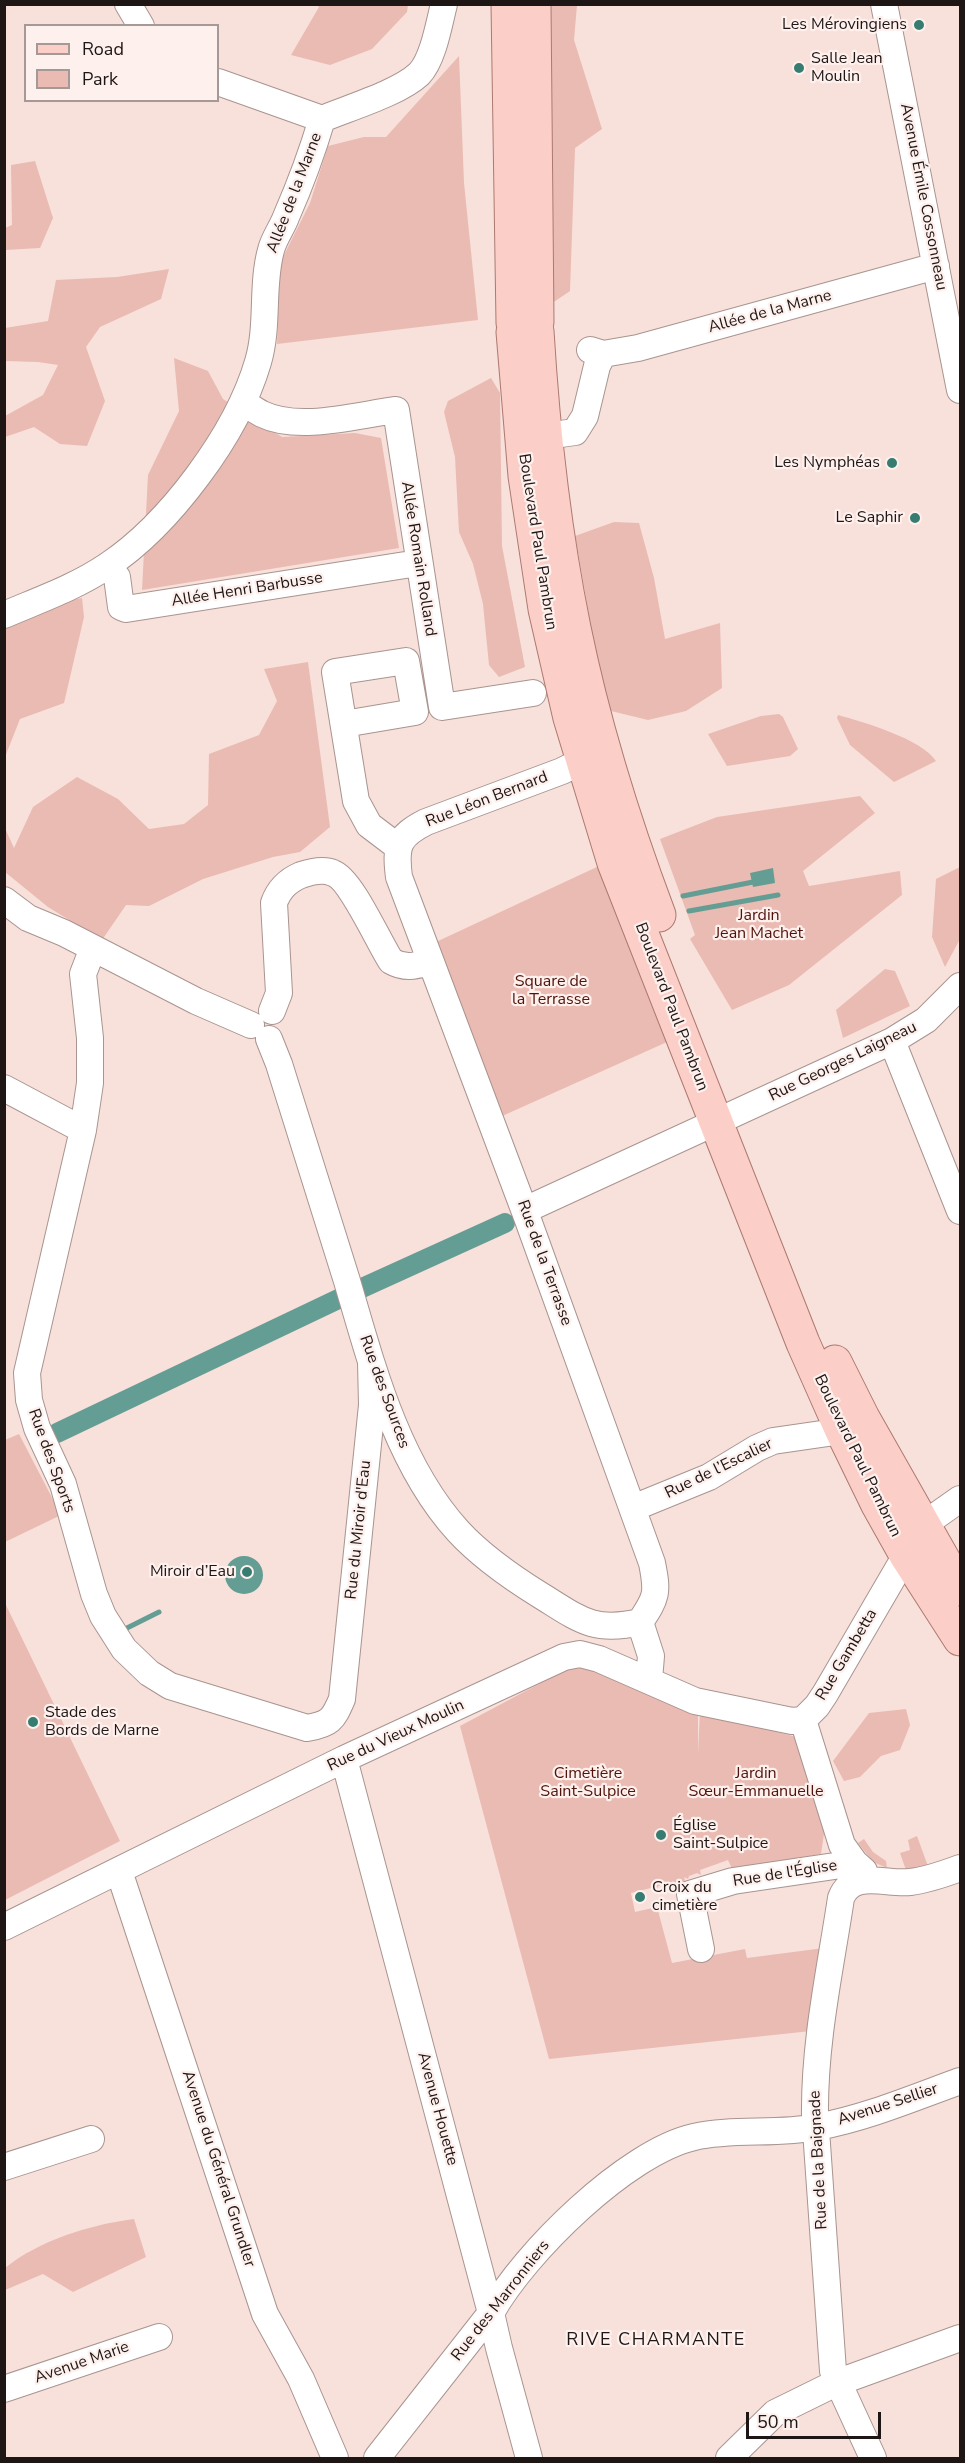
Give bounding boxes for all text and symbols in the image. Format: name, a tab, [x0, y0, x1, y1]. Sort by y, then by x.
place label: Les Mérovingiens	[782, 15, 907, 35]
marker: Les Mérovingiens	[912, 18, 926, 32]
legend	[24, 24, 219, 102]
text: Road	[82, 37, 124, 61]
place label: Salle Jean Moulin	[811, 49, 883, 87]
marker: Salle Jean Moulin	[792, 61, 806, 75]
text: Park	[82, 67, 118, 91]
street label: Avenue Émile Cossonneau	[895, 102, 951, 292]
street label: Allée de la Marne	[263, 130, 327, 256]
street label: Allée de la Marne	[706, 286, 834, 338]
street label: Boulevard Paul Pambrun	[514, 452, 560, 632]
place label: Les Nymphéas	[774, 453, 880, 473]
marker: Les Nymphéas	[885, 456, 899, 470]
street label: Allée Romain Rolland	[396, 480, 440, 638]
place label: Le Saphir	[836, 508, 903, 528]
marker: Le Saphir	[908, 511, 922, 525]
street label: Allée Henri Barbusse	[170, 569, 324, 611]
street label: Rue Léon Bernard	[423, 768, 551, 832]
park label: Jardin Jean Machet	[715, 906, 803, 944]
street label: Boulevard Paul Pambrun	[630, 920, 712, 1094]
park label: Square de la Terrasse	[512, 972, 590, 1010]
street label: Rue Georges Laigneau	[766, 1018, 920, 1106]
street label: Rue de la Terrasse	[512, 1198, 576, 1328]
street label: Rue des Sources	[355, 1333, 413, 1451]
street label: Boulevard Paul Pambrun	[809, 1372, 905, 1540]
street label: Rue des Sports	[23, 1406, 79, 1516]
street label: Rue de l’Escalier	[662, 1435, 776, 1503]
street label: Rue du Miroir d'Eau	[342, 1460, 376, 1600]
place label: Miroir d’Eau	[150, 1562, 235, 1582]
marker: Miroir d’Eau	[240, 1565, 254, 1579]
street label: Rue Gambetta	[812, 1606, 882, 1704]
street label: Rue du Vieux Moulin	[325, 1696, 467, 1776]
place label: Stade des Bords de Marne	[45, 1703, 159, 1741]
marker: Stade des Bords de Marne	[26, 1715, 40, 1729]
park label: Cimetière Saint-Sulpice	[540, 1764, 636, 1802]
park label: Jardin Sœur-Emmanuelle	[688, 1764, 824, 1802]
place label: Église Saint-Sulpice	[673, 1816, 768, 1854]
marker: Église Saint-Sulpice	[654, 1828, 668, 1842]
street label: Rue de l'Église	[732, 1856, 838, 1892]
place label: Croix du cimetière	[652, 1878, 717, 1916]
marker: Croix du cimetière	[633, 1890, 647, 1904]
street label: Avenue Houette	[413, 2050, 461, 2168]
street label: Avenue du Général Grundler	[177, 2068, 259, 2270]
street label: Avenue Sellier	[835, 2080, 941, 2130]
street label: Rue de la Baignade	[806, 2090, 832, 2230]
street label: Rue des Marronniers	[448, 2237, 554, 2365]
district label: RIVE CHARMANTE	[566, 2330, 746, 2352]
street label: Avenue Marie	[32, 2338, 132, 2388]
scale bar	[749, 2400, 884, 2438]
text: 50 m	[757, 2410, 799, 2434]

